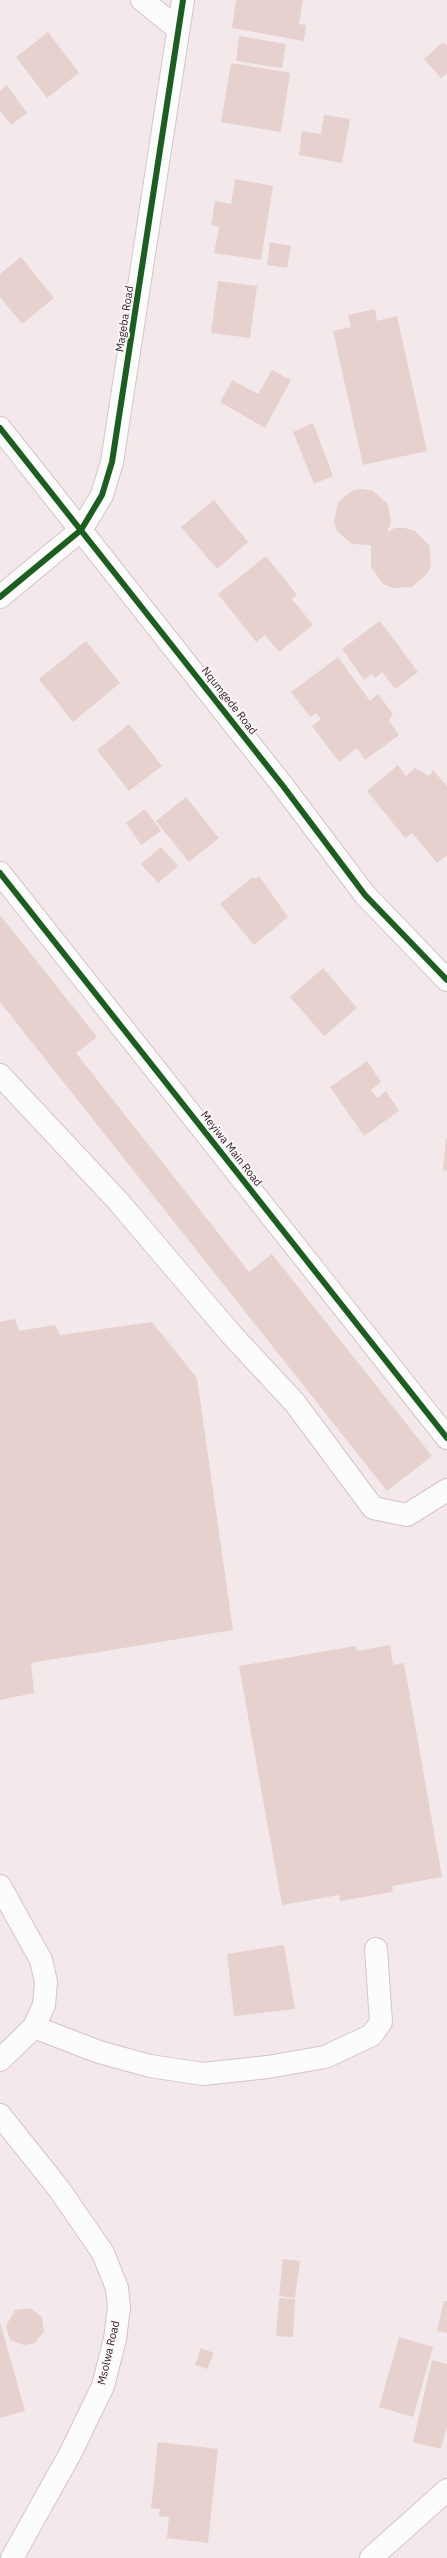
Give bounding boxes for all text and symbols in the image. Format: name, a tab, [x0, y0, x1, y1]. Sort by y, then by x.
street label: Mageba Road	[113, 285, 137, 353]
street label: Nqumgede Road	[199, 665, 259, 737]
street label: Meyiwa Main Road	[198, 1109, 264, 1189]
street label: Msolwa Road	[95, 2320, 123, 2386]

